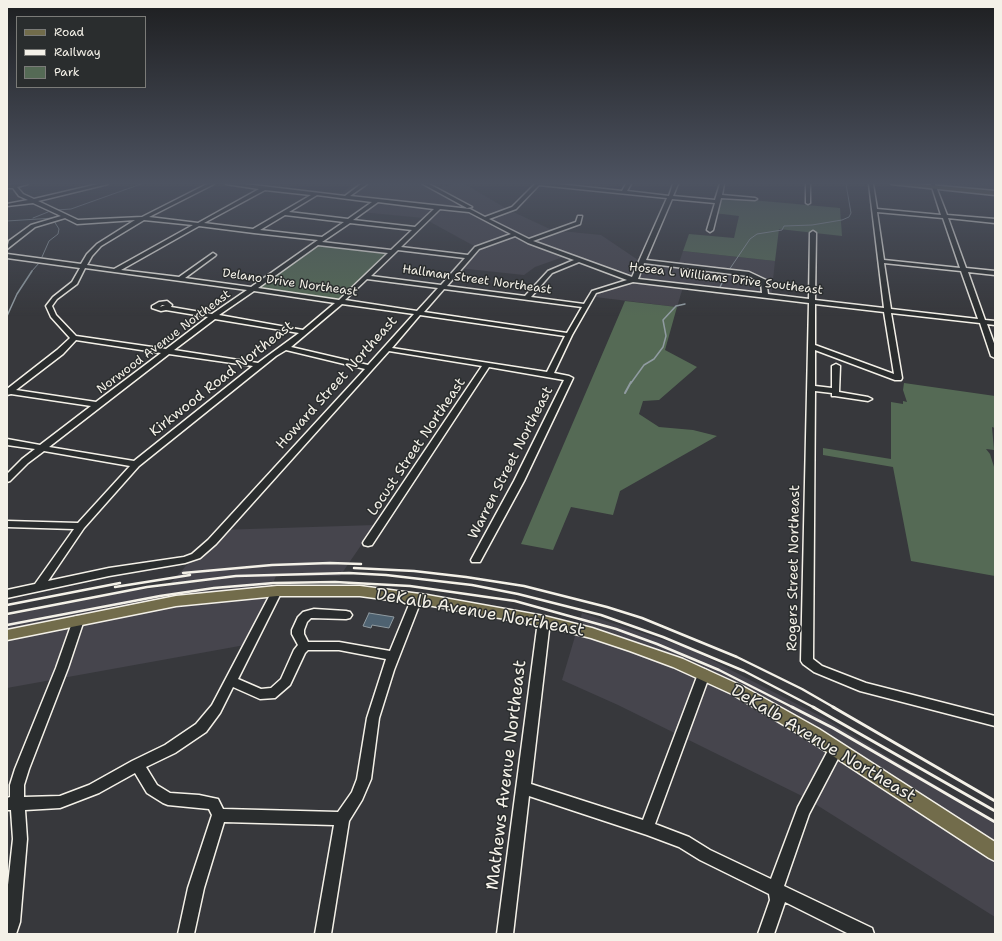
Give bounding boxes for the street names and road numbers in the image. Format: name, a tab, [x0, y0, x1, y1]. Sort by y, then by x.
street label: Hosea L Williams Drive Southeast	[628, 260, 824, 298]
street label: Hallman Street Northeast	[401, 262, 553, 298]
street label: Delano Drive Northeast	[221, 266, 359, 300]
street label: Norwood Avenue Northeast	[94, 287, 234, 397]
street label: Howard Street Northeast	[273, 313, 401, 453]
street label: Kirkwood Road Northeast	[147, 318, 297, 440]
street label: Locust Street Northeast	[365, 375, 469, 519]
street label: Warren Street Northeast	[465, 384, 557, 542]
street label: Rogers Street Northeast	[784, 485, 804, 651]
street label: DeKalb Avenue Northeast	[374, 585, 586, 641]
street label: Mathews Avenue Northeast	[483, 659, 531, 891]
street label: DeKalb Avenue Northeast	[727, 681, 919, 807]

